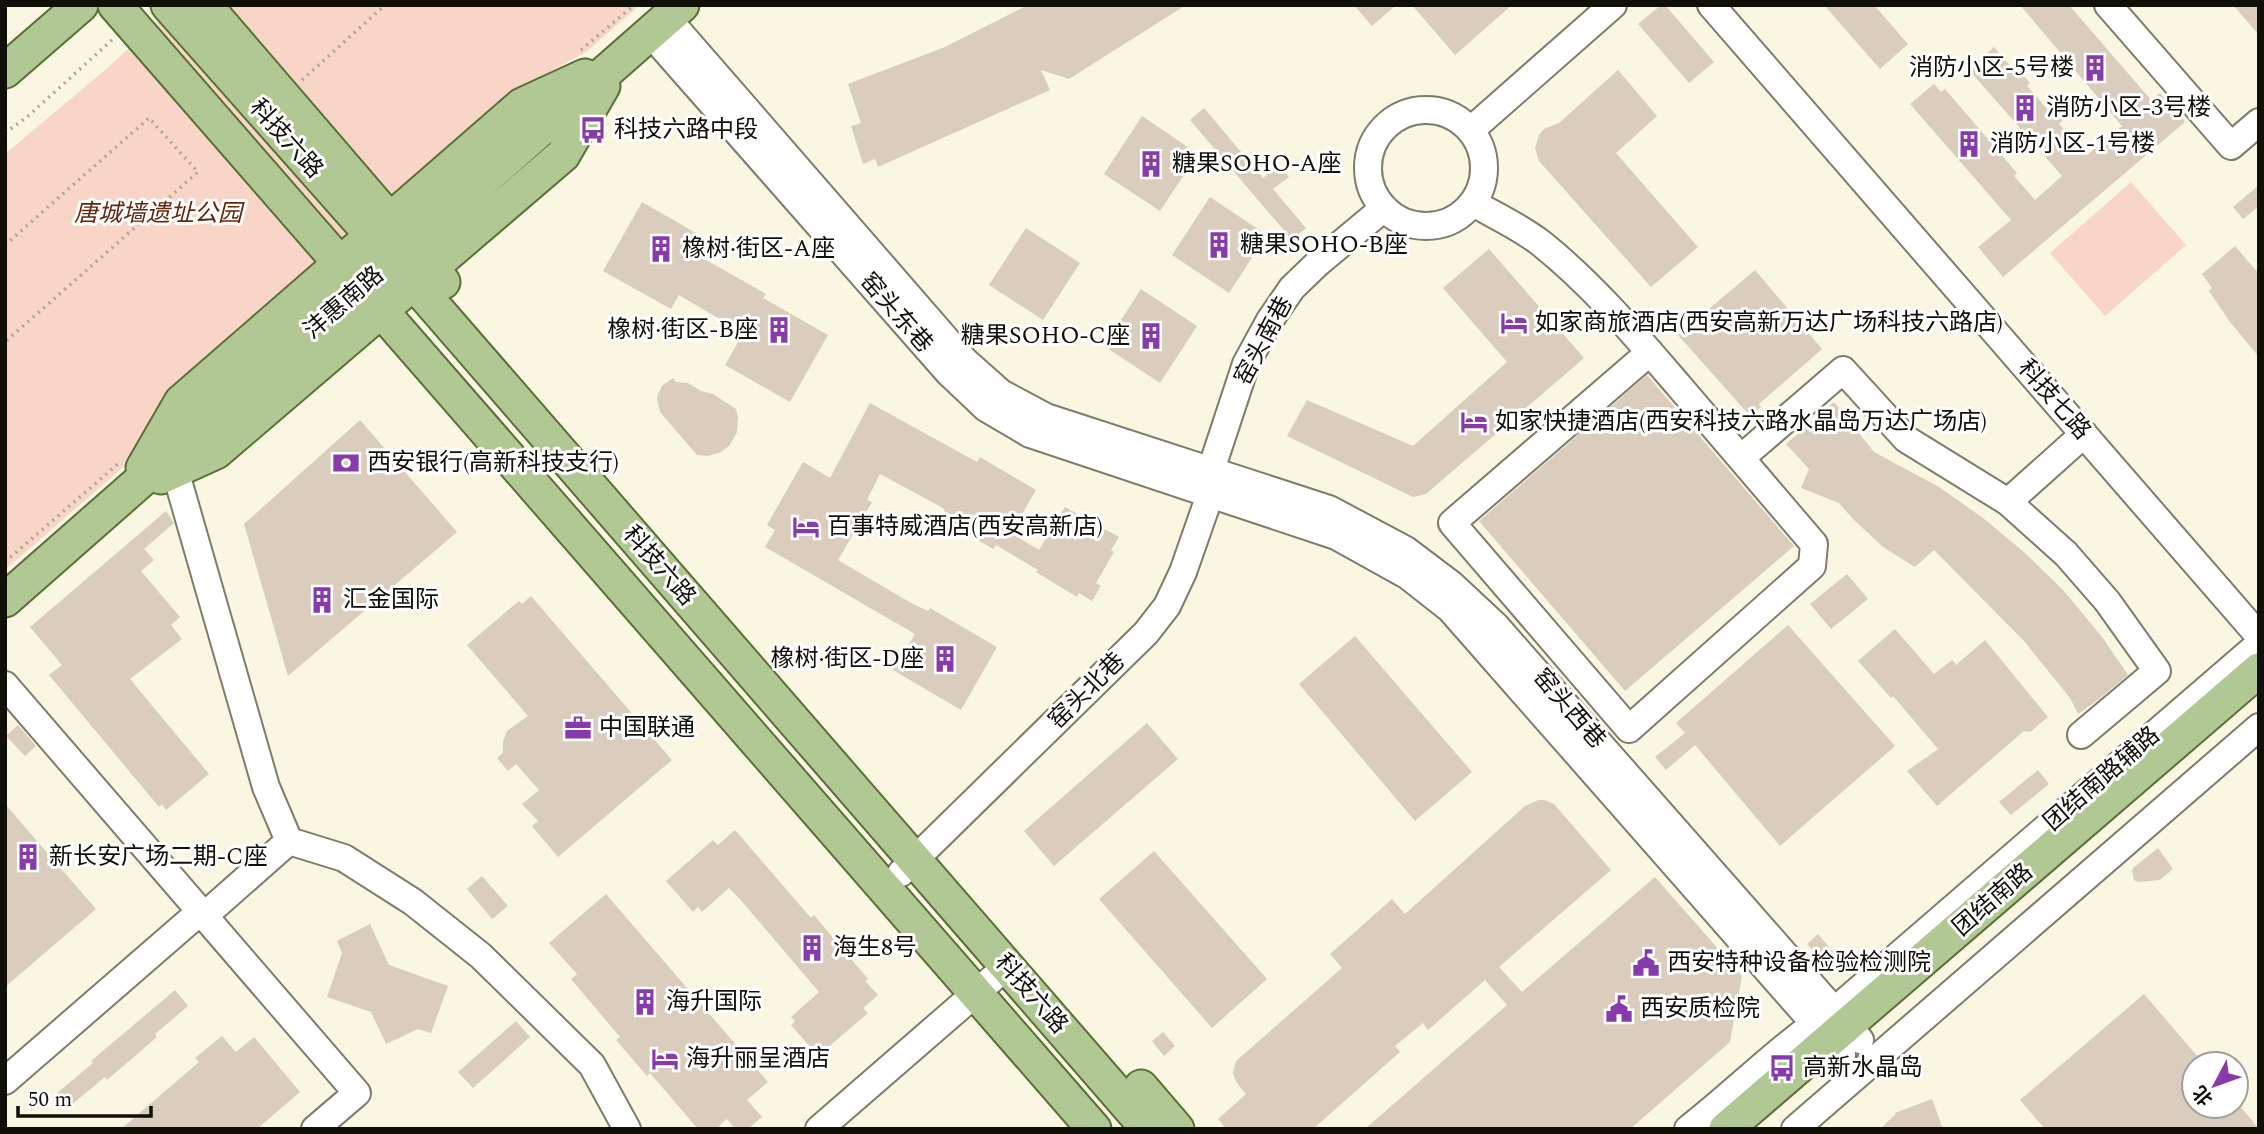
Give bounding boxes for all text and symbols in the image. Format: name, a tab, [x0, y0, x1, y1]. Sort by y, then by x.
place label: 消防小区-5号楼	[1909, 50, 2074, 86]
building icon: 消防小区-5号楼	[2080, 53, 2110, 83]
place label: 消防小区-3号楼	[2046, 90, 2211, 126]
street label: 科技六路	[241, 91, 331, 187]
building icon: 消防小区-3号楼	[2010, 93, 2040, 123]
place label: 科技六路中段	[614, 112, 758, 148]
bus stop icon: 科技六路中段	[578, 115, 608, 145]
place label: 消防小区-1号楼	[1990, 126, 2155, 162]
building icon: 消防小区-1号楼	[1954, 129, 1984, 159]
place label: 糖果SOHO-A座	[1172, 146, 1341, 182]
building icon: 糖果SOHO-A座	[1136, 149, 1166, 179]
park label: 唐城墙遗址公园	[74, 196, 245, 232]
place label: 糖果SOHO-B座	[1240, 227, 1408, 263]
building icon: 糖果SOHO-B座	[1204, 230, 1234, 260]
place label: 橡树·街区-A座	[682, 231, 835, 267]
building icon: 橡树·街区-A座	[646, 234, 676, 264]
street label: 沣惠南路	[296, 258, 392, 348]
street label: 窑头东巷	[851, 265, 941, 361]
street label: 窑头南巷	[1226, 290, 1302, 392]
place label: 如家商旅酒店(西安高新万达广场科技六路店)	[1535, 305, 2003, 341]
hotel icon: 如家商旅酒店(西安高新万达广场科技六路店)	[1499, 308, 1529, 338]
place label: 橡树·街区-B座	[607, 312, 758, 348]
building icon: 橡树·街区-B座	[764, 315, 794, 345]
place label: 糖果SOHO-C座	[961, 318, 1130, 354]
building icon: 糖果SOHO-C座	[1136, 321, 1166, 351]
street label: 科技七路	[2009, 352, 2099, 448]
place label: 如家快捷酒店(西安科技六路水晶岛万达广场店)	[1495, 404, 1987, 440]
hotel icon: 如家快捷酒店(西安科技六路水晶岛万达广场店)	[1459, 407, 1489, 437]
place label: 西安银行(高新科技支行)	[367, 445, 619, 481]
bank icon: 西安银行(高新科技支行)	[331, 448, 361, 478]
place label: 百事特威酒店(西安高新店)	[827, 509, 1103, 545]
hotel icon: 百事特威酒店(西安高新店)	[791, 512, 821, 542]
street label: 科技六路	[614, 518, 704, 614]
place label: 汇金国际	[343, 582, 439, 618]
building icon: 汇金国际	[307, 585, 337, 615]
place label: 橡树·街区-D座	[770, 641, 924, 677]
building icon: 橡树·街区-D座	[930, 644, 960, 674]
street label: 窑头北巷	[1040, 644, 1134, 738]
street label: 窑头西巷	[1524, 661, 1614, 757]
place label: 中国联通	[599, 710, 695, 746]
office icon: 中国联通	[563, 713, 593, 743]
street label: 团结南路辅路	[2036, 718, 2168, 840]
place label: 新长安广场二期-C座	[49, 839, 267, 875]
building icon: 新长安广场二期-C座	[13, 842, 43, 872]
street label: 团结南路	[1945, 855, 2041, 945]
place label: 海生8号	[833, 930, 917, 966]
building icon: 海生8号	[797, 933, 827, 963]
place label: 西安特种设备检验检测院	[1667, 945, 1931, 981]
street label: 科技六路	[986, 946, 1076, 1042]
public building icon: 西安特种设备检验检测院	[1631, 948, 1661, 978]
place label: 海升国际	[666, 984, 762, 1020]
building icon: 海升国际	[630, 987, 660, 1017]
place label: 西安质检院	[1640, 991, 1760, 1027]
public building icon: 西安质检院	[1604, 994, 1634, 1024]
place label: 海升丽呈酒店	[686, 1041, 830, 1077]
hotel icon: 海升丽呈酒店	[650, 1044, 680, 1074]
place label: 高新水晶岛	[1803, 1050, 1923, 1086]
north arrow	[2180, 1050, 2250, 1120]
bus stop icon: 高新水晶岛	[1767, 1053, 1797, 1083]
scale bar	[18, 1074, 150, 1118]
text: 北	[2186, 1078, 2220, 1112]
text: 50 m	[28, 1084, 72, 1116]

